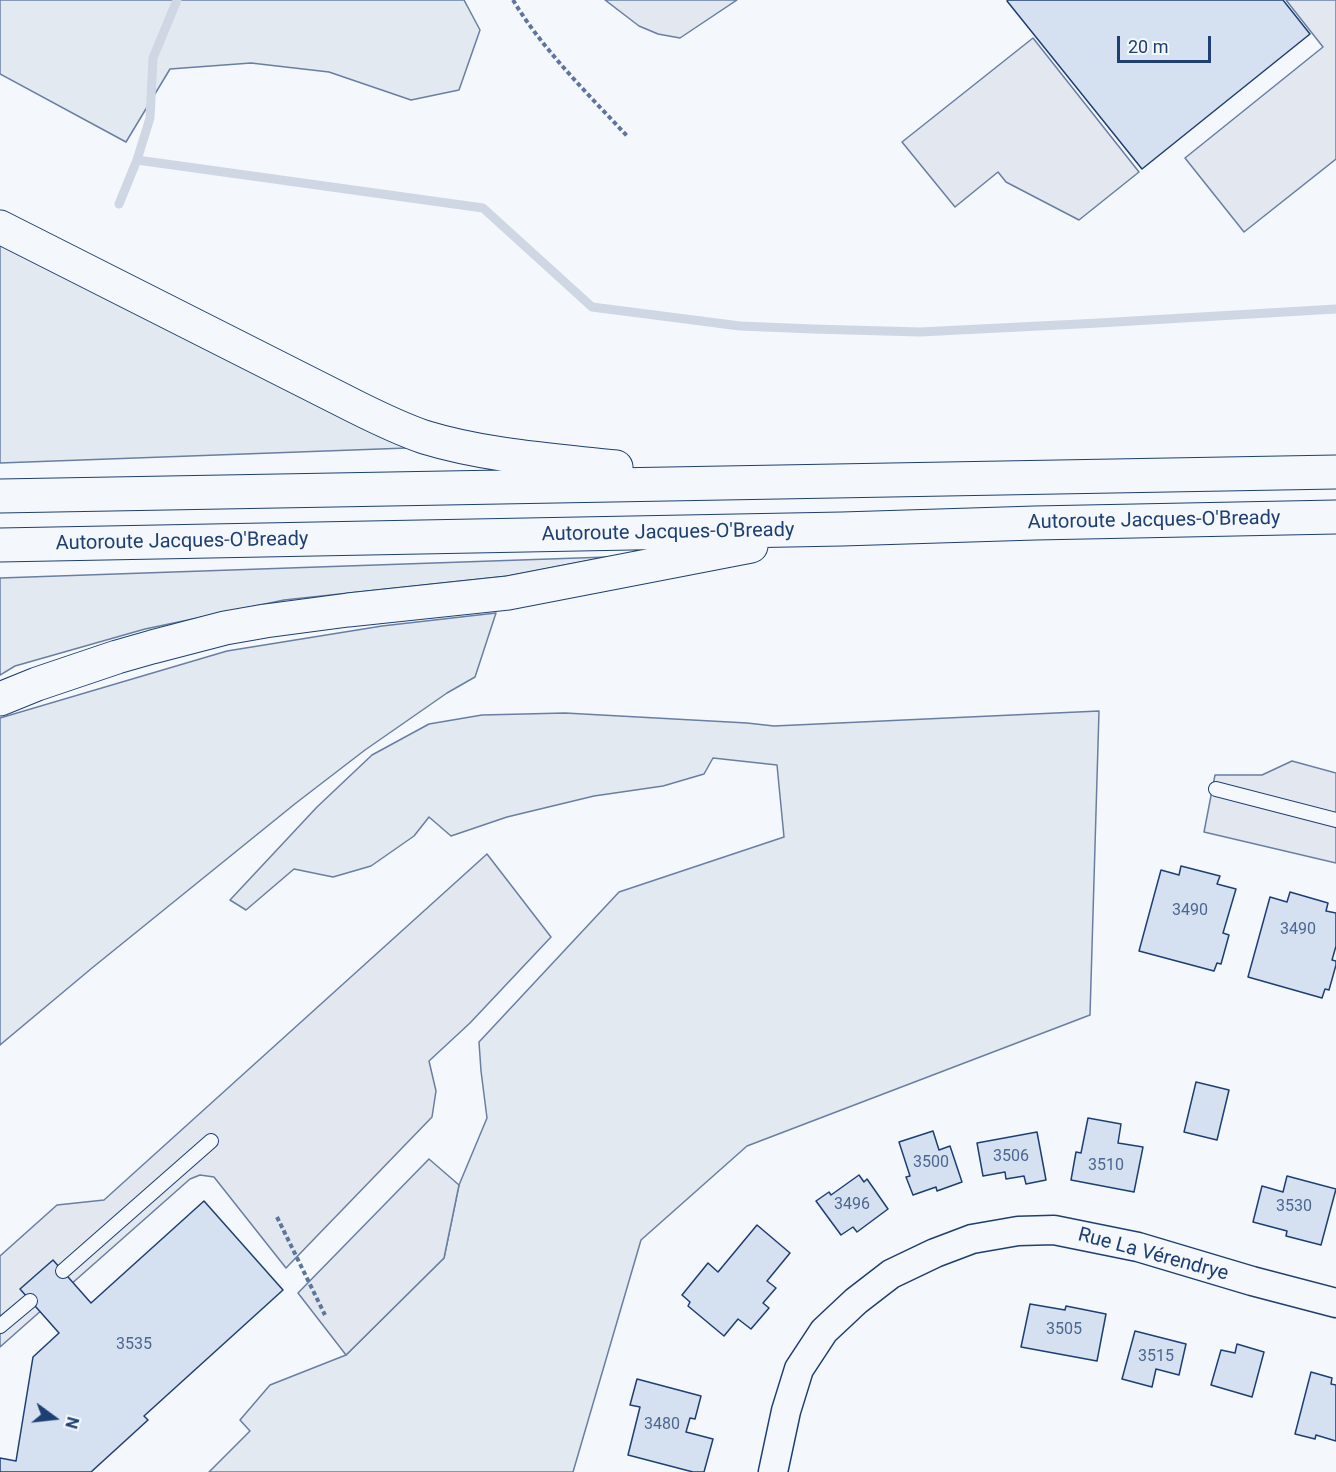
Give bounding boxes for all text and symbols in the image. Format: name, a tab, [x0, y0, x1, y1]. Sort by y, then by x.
scale bar	[1120, 24, 1214, 62]
text: 20 m	[1128, 36, 1168, 57]
street label: Autoroute Jacques-O'Bready	[1028, 507, 1280, 535]
street label: Autoroute Jacques-O'Bready	[542, 519, 794, 547]
street label: Autoroute Jacques-O'Bready	[56, 528, 308, 556]
house number: 3490	[1172, 901, 1208, 921]
house number: 3490	[1280, 920, 1316, 940]
house number: 3506	[993, 1147, 1029, 1167]
house number: 3500	[913, 1153, 949, 1173]
house number: 3510	[1088, 1156, 1124, 1176]
house number: 3496	[834, 1195, 870, 1215]
house number: 3530	[1276, 1197, 1312, 1217]
street label: Rue La Vérendrye	[1075, 1223, 1231, 1287]
house number: 3505	[1046, 1320, 1082, 1340]
house number: 3535	[116, 1335, 152, 1355]
house number: 3515	[1138, 1347, 1174, 1367]
north arrow	[24, 1388, 84, 1448]
text: N	[61, 1415, 83, 1431]
house number: 3480	[644, 1415, 680, 1435]

